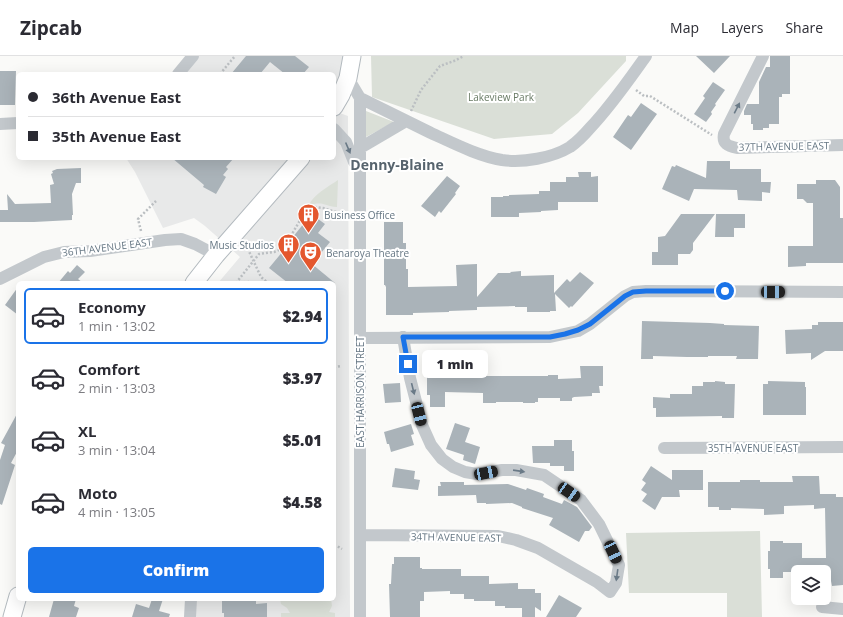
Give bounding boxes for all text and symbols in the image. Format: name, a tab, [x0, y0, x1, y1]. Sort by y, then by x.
text: Zipcab	[20, 15, 82, 41]
text: Map	[670, 18, 699, 37]
text: Layers	[721, 18, 763, 37]
text: Share	[785, 18, 823, 37]
text: 36th Avenue East	[52, 87, 181, 107]
park label: Lakeview Park	[468, 90, 535, 104]
one-way arrow	[734, 103, 740, 114]
text: 35th Avenue East	[52, 126, 181, 146]
street label: 37TH AVENUE EAST	[739, 138, 830, 154]
one-way arrow	[345, 142, 351, 153]
district label: Denny-Blaine	[350, 155, 444, 174]
building icon: Business Office	[295, 202, 321, 235]
place label: Business Office	[324, 208, 396, 222]
building icon: Music Studios	[276, 232, 302, 265]
street label: 36TH AVENUE EAST	[61, 234, 153, 259]
place label: Music Studios	[210, 238, 274, 252]
theatre icon: Benaroya Theatre	[298, 240, 324, 273]
place label: Benaroya Theatre	[326, 246, 409, 260]
route start	[716, 282, 734, 300]
car	[761, 286, 785, 298]
text: Economy	[78, 297, 146, 317]
icon: car	[30, 298, 66, 334]
text: $2.94	[283, 306, 322, 326]
text: 1 min · 13:02	[78, 317, 155, 335]
street label: EAST HARRISON STREET	[353, 336, 367, 448]
callout: 1 min	[422, 350, 488, 378]
route end	[399, 355, 417, 373]
text: 1 min	[437, 355, 473, 373]
text: Comfort	[78, 359, 140, 379]
icon: car	[30, 360, 66, 396]
text: $3.97	[283, 368, 322, 388]
text: 2 min · 13:03	[78, 379, 155, 397]
one-way arrow	[410, 383, 416, 395]
car	[410, 401, 428, 427]
text: XL	[78, 421, 96, 441]
icon: car	[30, 422, 66, 458]
text: $5.01	[283, 430, 322, 450]
text: 3 min · 13:04	[78, 441, 155, 459]
street label: 35TH AVENUE EAST	[708, 441, 799, 455]
car	[473, 465, 499, 481]
one-way arrow	[513, 467, 525, 474]
car	[556, 480, 582, 504]
text: Moto	[78, 483, 117, 503]
icon: car	[30, 484, 66, 520]
text: $4.58	[283, 492, 322, 512]
text: 4 min · 13:05	[78, 503, 155, 521]
street label: 34TH AVENUE EAST	[411, 529, 502, 545]
car	[602, 539, 624, 565]
button: Confirm	[28, 547, 324, 593]
map controls	[791, 565, 831, 605]
button: layers	[791, 565, 831, 605]
one-way arrow	[614, 569, 620, 581]

